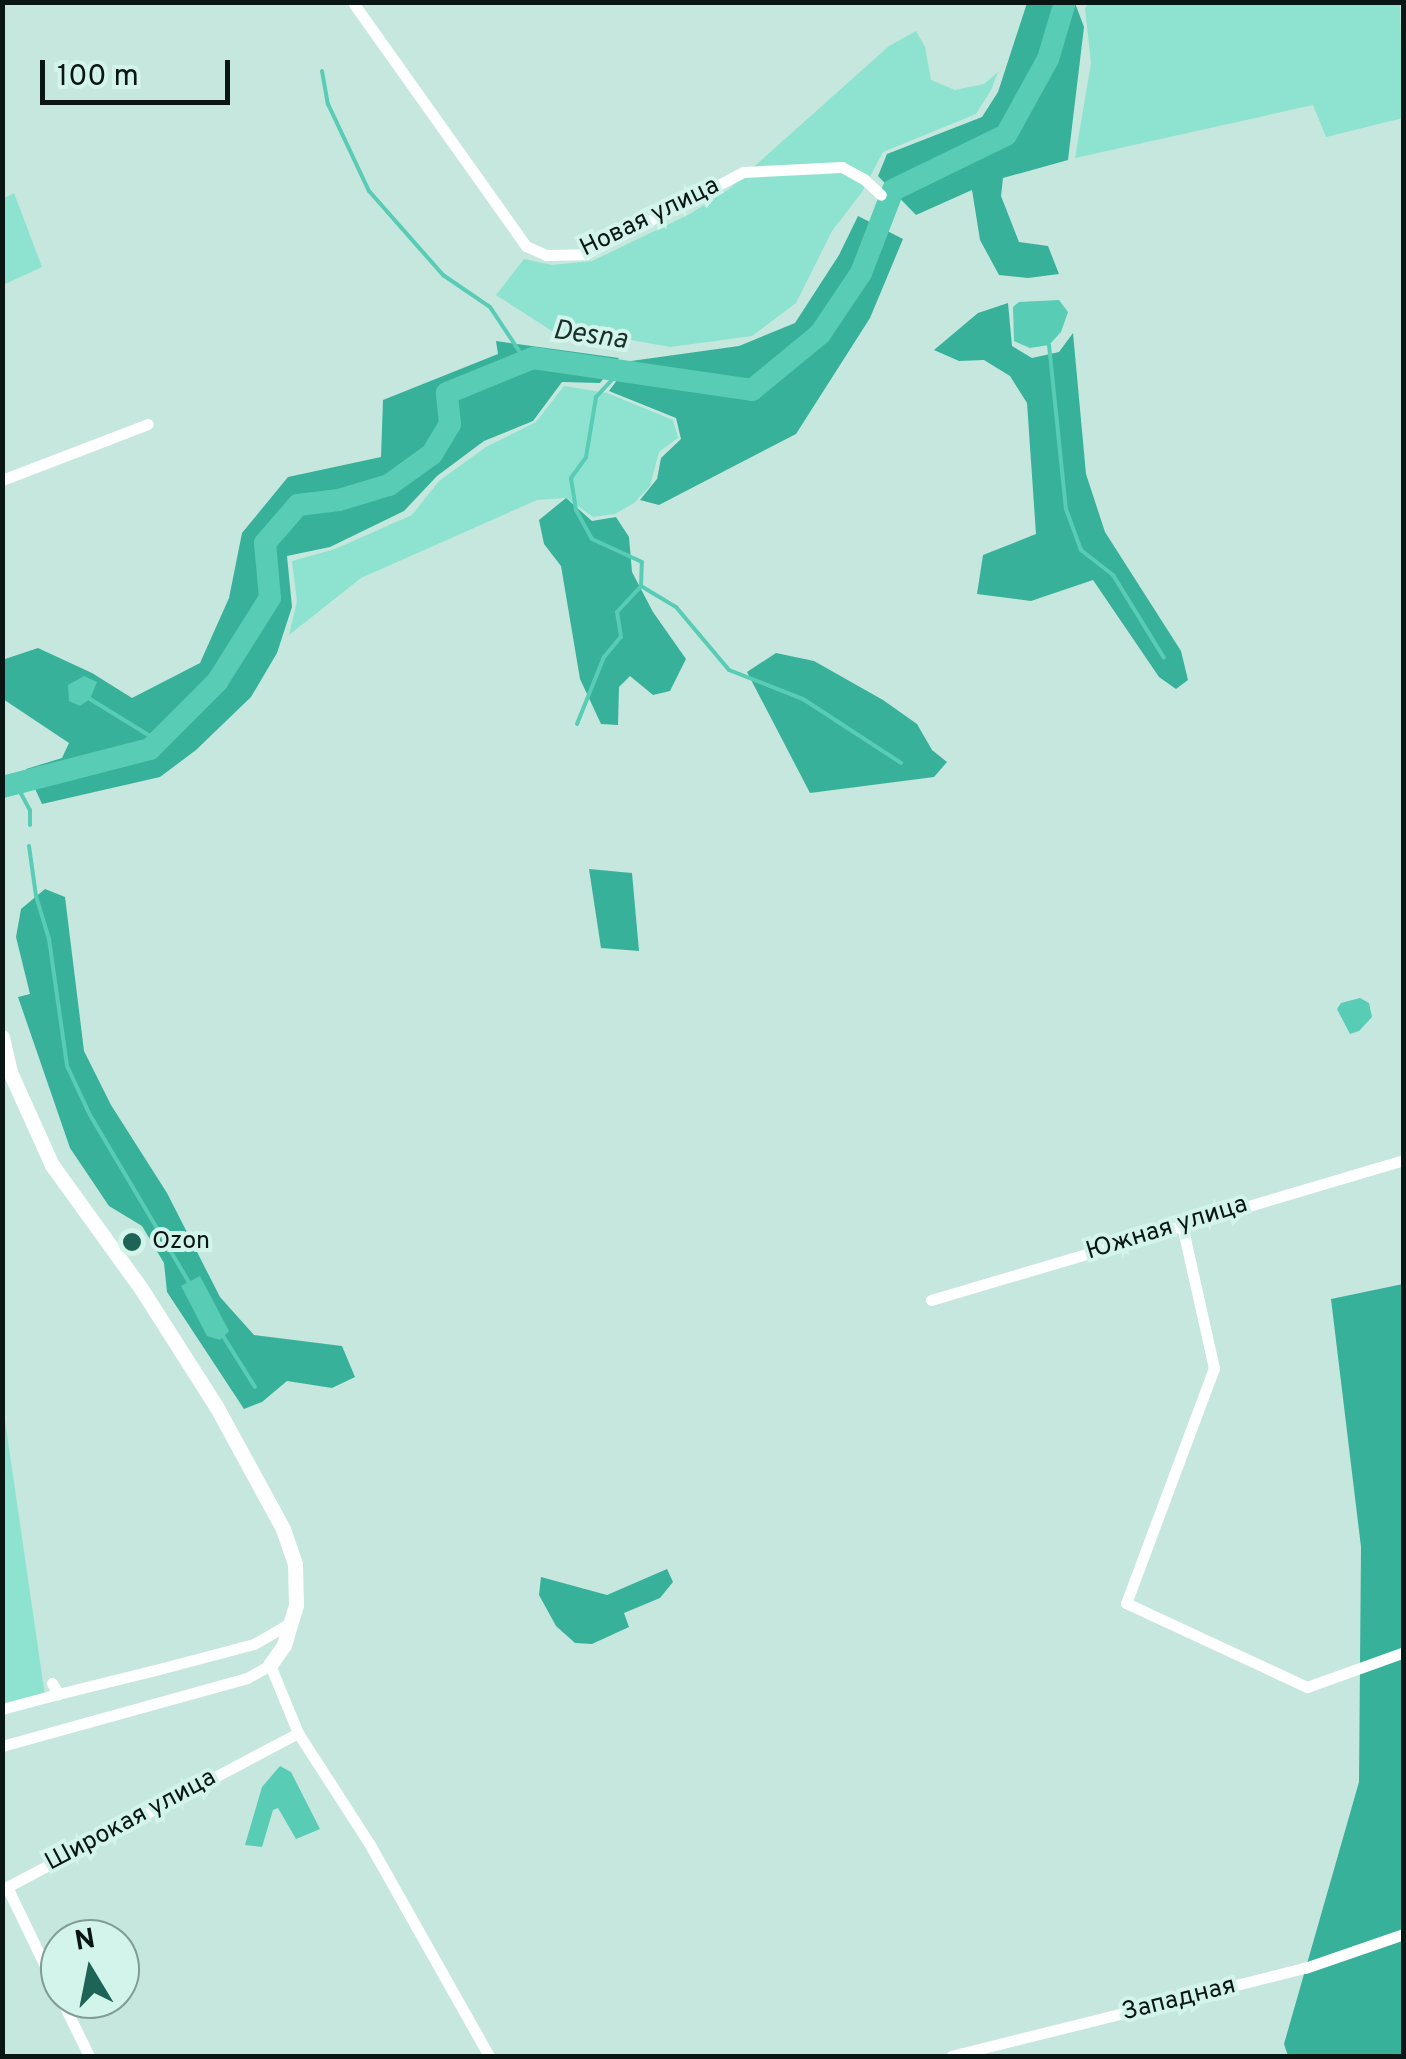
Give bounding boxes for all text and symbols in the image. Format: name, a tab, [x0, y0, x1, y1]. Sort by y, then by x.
scale bar	[45, 40, 235, 102]
text: 100 m	[57, 59, 139, 96]
street label: Новая улица	[576, 171, 724, 265]
water label: Desna	[551, 314, 629, 358]
street label: Южная улица	[1083, 1190, 1251, 1268]
place label: Ozon	[152, 1227, 210, 1257]
marker: Ozon	[121, 1231, 143, 1253]
street label: Широкая улица	[41, 1763, 221, 1879]
north arrow	[40, 1919, 140, 2019]
text: N	[72, 1922, 98, 1961]
street label: Западная	[1119, 1971, 1239, 2029]

